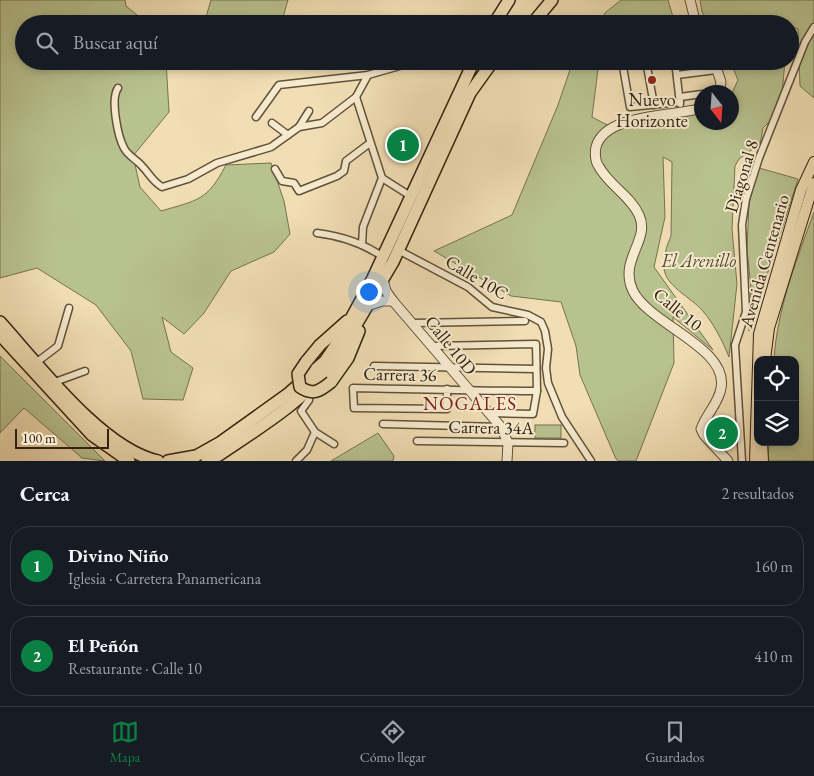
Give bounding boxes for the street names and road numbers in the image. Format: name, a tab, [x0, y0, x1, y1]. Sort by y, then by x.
street label: Diagonal 8	[719, 137, 763, 215]
street label: Avenida Centenario	[734, 192, 794, 331]
street label: Calle 10C	[441, 249, 513, 305]
street label: Calle 10	[649, 282, 707, 336]
street label: Calle 10D	[420, 311, 482, 379]
street label: Carrera 36	[363, 362, 437, 386]
street label: Carrera 34A	[448, 415, 535, 439]

